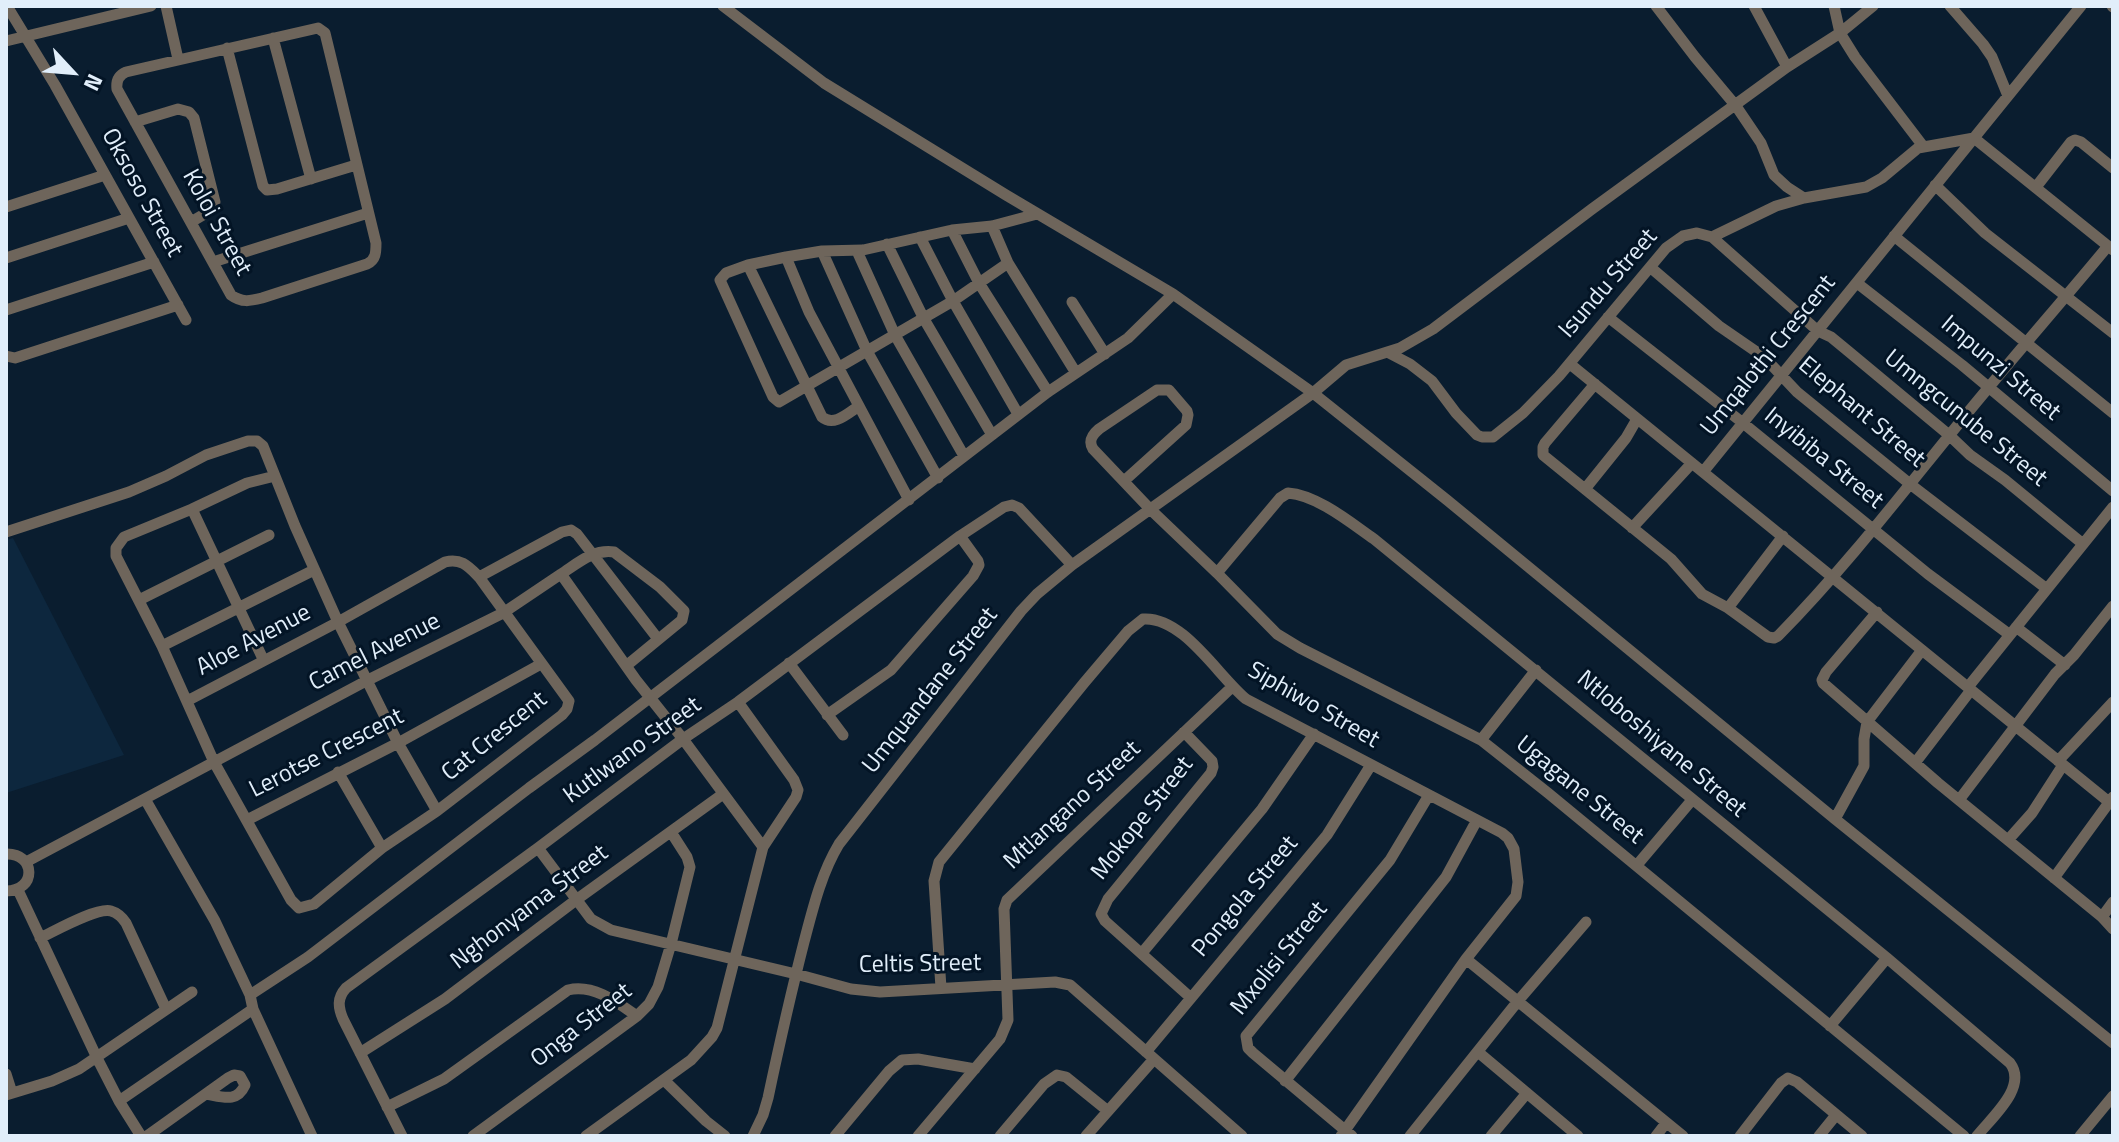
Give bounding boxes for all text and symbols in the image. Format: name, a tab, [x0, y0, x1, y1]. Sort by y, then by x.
north arrow	[32, 32, 112, 112]
text: N	[75, 68, 112, 97]
street label: Oksoso Street	[94, 124, 188, 262]
street label: Koloi Street	[175, 165, 257, 281]
street label: Isundu Street	[1554, 224, 1664, 344]
street label: Umqalothi Crescent	[1695, 270, 1843, 442]
street label: Impunzi Street	[1934, 311, 2066, 427]
street label: Umngcunube Street	[1878, 344, 2052, 494]
street label: Elephant Street	[1792, 352, 1930, 474]
street label: Inyibiba Street	[1758, 402, 1888, 516]
street label: Aloe Avenue	[192, 599, 316, 683]
street label: Umquandane Street	[857, 602, 1005, 780]
street label: Camel Avenue	[305, 608, 445, 698]
street label: Siphiwo Street	[1242, 657, 1384, 755]
street label: Ntloboshiyane Street	[1570, 666, 1752, 824]
street label: Cat Crescent	[437, 686, 553, 788]
street label: Kutlwano Street	[559, 691, 707, 811]
street label: Lerotse Crescent	[245, 703, 409, 805]
street label: Ugagane Street	[1509, 731, 1649, 851]
street label: Mtlangano Street	[999, 735, 1147, 877]
street label: Mokope Street	[1086, 752, 1200, 886]
street label: Pongola Street	[1187, 831, 1305, 963]
street label: Nghonyama Street	[446, 840, 614, 976]
street label: Mxolisi Street	[1225, 896, 1335, 1022]
street label: Celtis Street	[859, 950, 981, 980]
street label: Onga Street	[526, 978, 638, 1074]

